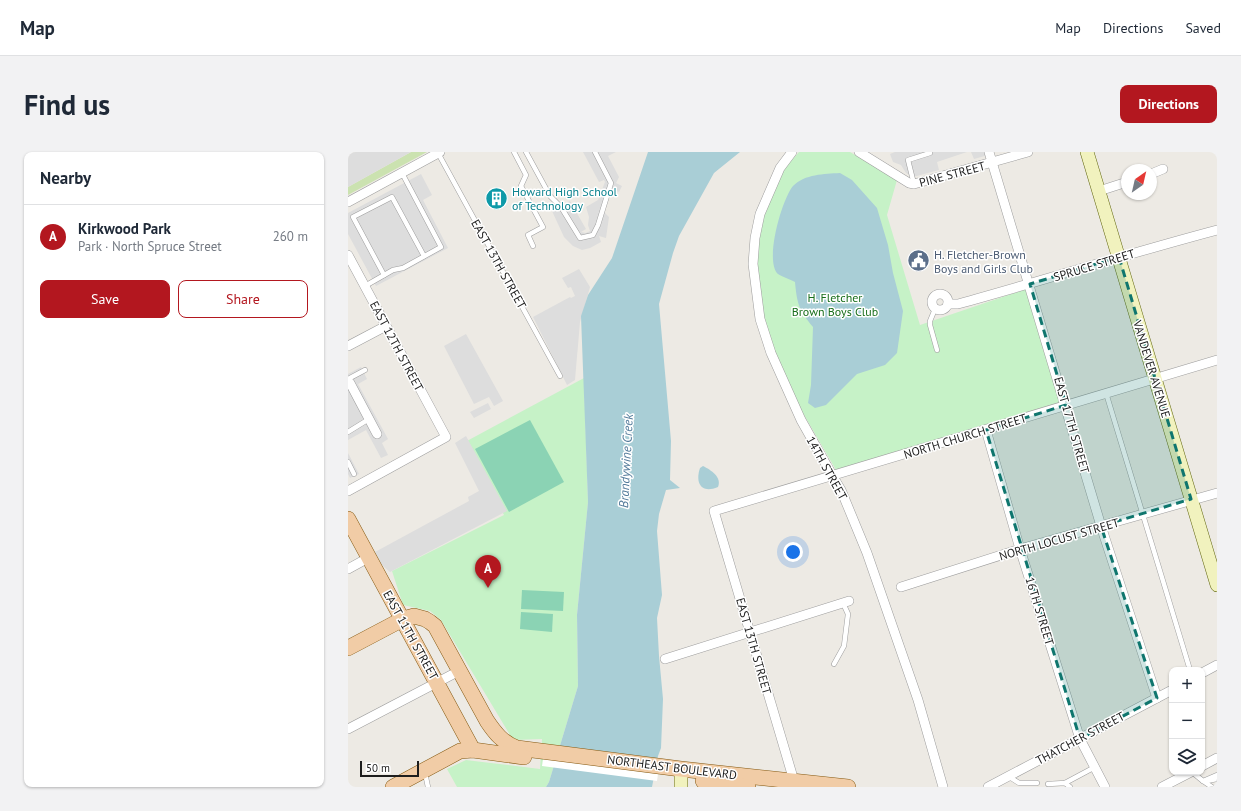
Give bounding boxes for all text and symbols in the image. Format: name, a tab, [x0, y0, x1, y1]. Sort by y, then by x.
text: Map	[20, 16, 55, 40]
text: Map	[1055, 19, 1081, 37]
text: Directions	[1103, 19, 1163, 37]
text: Saved	[1185, 19, 1221, 37]
button: Directions	[1120, 85, 1217, 123]
text: Find us	[24, 86, 110, 123]
street label: PINE STREET	[917, 158, 987, 190]
north arrow	[1121, 164, 1157, 200]
text: Nearby	[40, 167, 91, 189]
place label: Howard High School of Technology	[512, 184, 618, 213]
building icon: Howard High School of Technology	[484, 185, 510, 211]
street label: EAST 13TH STREET	[468, 217, 530, 312]
text: Kirkwood Park	[78, 219, 171, 238]
text: A	[49, 228, 57, 245]
text: 260 m	[273, 228, 308, 245]
text: Park · North Spruce Street	[78, 238, 222, 255]
street label: SPRUCE STREET	[1052, 245, 1137, 284]
place label: H. Fletcher-Brown Boys and Girls Club	[934, 247, 1033, 276]
public building icon: H. Fletcher-Brown Boys and Girls Club	[906, 248, 932, 274]
button: Save	[40, 280, 170, 318]
button: Share	[178, 280, 308, 318]
park label: H. Fletcher Brown Boys Club	[792, 290, 878, 319]
street label: EAST 12TH STREET	[367, 298, 427, 394]
street label: VANDEVER AVENUE	[1130, 318, 1174, 419]
street label: EAST 17TH STREET	[1051, 375, 1093, 475]
street label: NORTH CHURCH STREET	[902, 410, 1029, 462]
water label: Brandywine Creek	[615, 412, 637, 509]
street label: 14TH STREET	[803, 433, 851, 503]
street label: NORTH LOCUST STREET	[997, 515, 1121, 563]
your location	[783, 542, 803, 562]
pin: A	[475, 555, 501, 588]
street label: 16TH STREET	[1022, 575, 1058, 647]
street label: EAST 11TH STREET	[380, 588, 442, 683]
street label: EAST 13TH STREET	[733, 596, 775, 696]
map controls	[1169, 667, 1205, 775]
button: +	[1169, 667, 1205, 703]
button: −	[1169, 703, 1205, 739]
street label: THATCHER STREET	[1033, 708, 1127, 768]
button: layers	[1169, 739, 1205, 775]
street label: NORTHEAST BOULEVARD	[606, 752, 738, 782]
scale bar	[360, 759, 419, 778]
text: 50 m	[366, 761, 390, 775]

